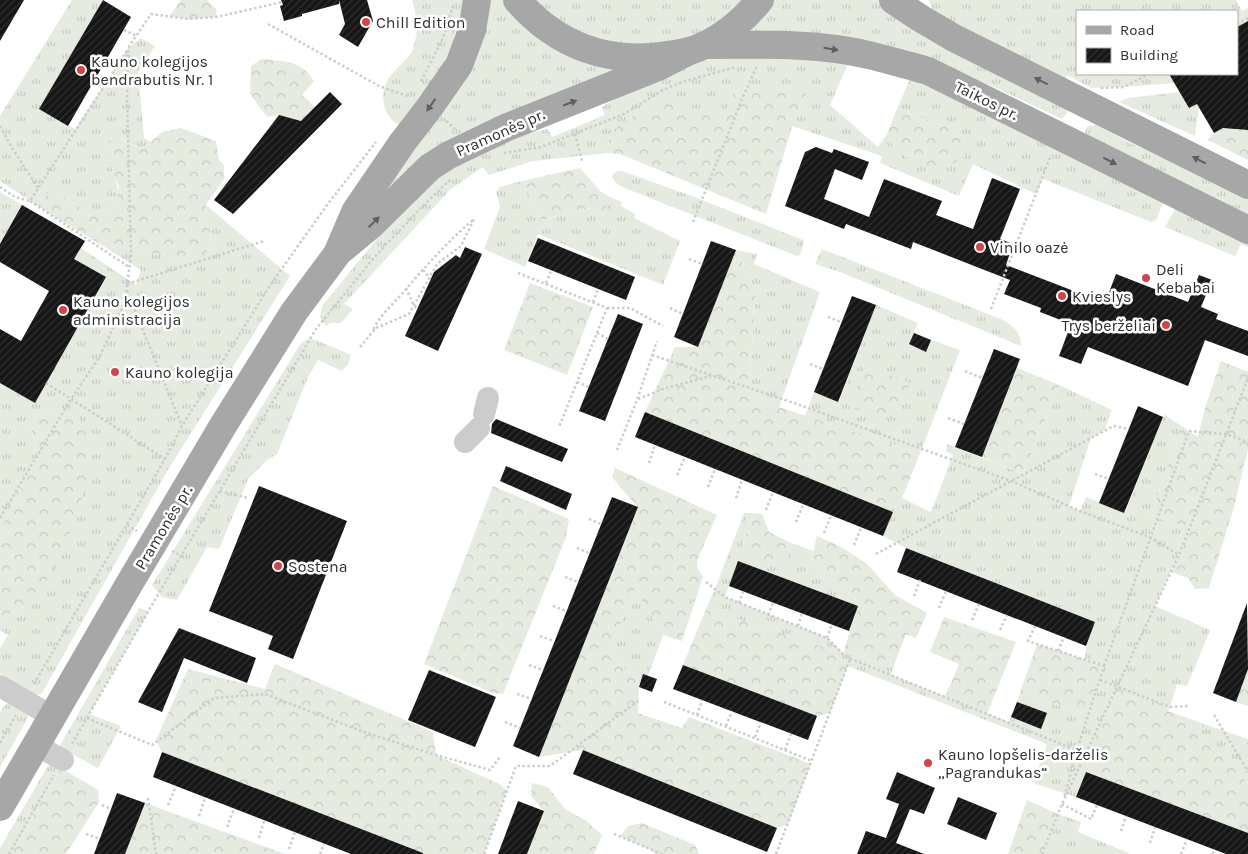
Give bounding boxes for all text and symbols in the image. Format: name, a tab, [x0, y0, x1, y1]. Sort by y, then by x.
legend	[1076, 10, 1238, 75]
place label: Chill Edition	[376, 13, 465, 32]
marker: Chill Edition	[360, 16, 372, 28]
text: Road	[1120, 21, 1155, 39]
one-way arrow	[823, 45, 839, 53]
text: Building	[1120, 46, 1178, 64]
place label: Kauno kolegijos bendrabutis Nr. 1	[91, 52, 213, 89]
marker: Kauno kolegijos bendrabutis Nr. 1	[75, 64, 87, 76]
street label: Taikos pr.	[952, 77, 1022, 124]
one-way arrow	[1034, 77, 1049, 85]
one-way arrow	[426, 99, 436, 112]
one-way arrow	[562, 99, 577, 106]
street label: Pramonės pr.	[453, 104, 548, 161]
one-way arrow	[1192, 156, 1206, 164]
one-way arrow	[1103, 157, 1117, 165]
one-way arrow	[368, 216, 380, 228]
place label: Vinilo oazė	[990, 238, 1069, 257]
marker: Vinilo oazė	[974, 241, 986, 253]
place label: Deli Kebabai	[1156, 260, 1215, 297]
marker: Deli Kebabai	[1140, 272, 1152, 284]
place label: Kvieslys	[1072, 287, 1132, 306]
marker: Kvieslys	[1056, 290, 1068, 302]
place label: Kauno kolegijos administracija	[73, 292, 190, 329]
marker: Kauno kolegijos administracija	[57, 304, 69, 316]
place label: Trys berželiai	[1062, 316, 1156, 335]
marker: Trys berželiai	[1160, 319, 1172, 331]
place label: Kauno kolegija	[125, 363, 234, 382]
marker: Kauno kolegija	[109, 366, 121, 378]
street label: Pramonės pr.	[131, 481, 196, 573]
place label: Sostena	[288, 557, 348, 576]
marker: Sostena	[272, 560, 284, 572]
place label: Kauno lopšelis-darželis „Pagrandukas“	[938, 745, 1108, 782]
marker: Kauno lopšelis-darželis „Pagrandukas“	[922, 757, 934, 769]

